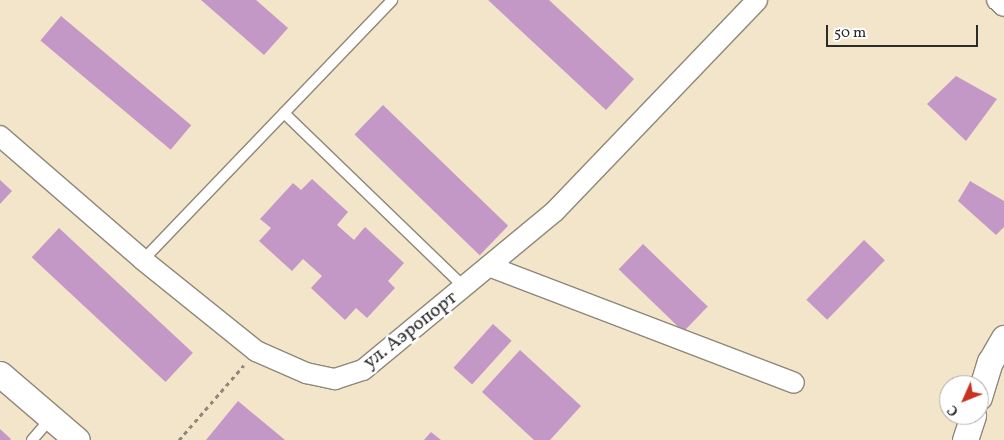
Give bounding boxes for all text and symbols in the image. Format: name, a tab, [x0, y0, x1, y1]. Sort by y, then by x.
scale bar	[829, 15, 982, 47]
text: 50 m	[834, 23, 866, 44]
street label: ул. Аэропорт	[360, 287, 462, 375]
north arrow	[939, 375, 989, 425]
text: С	[944, 400, 964, 420]

